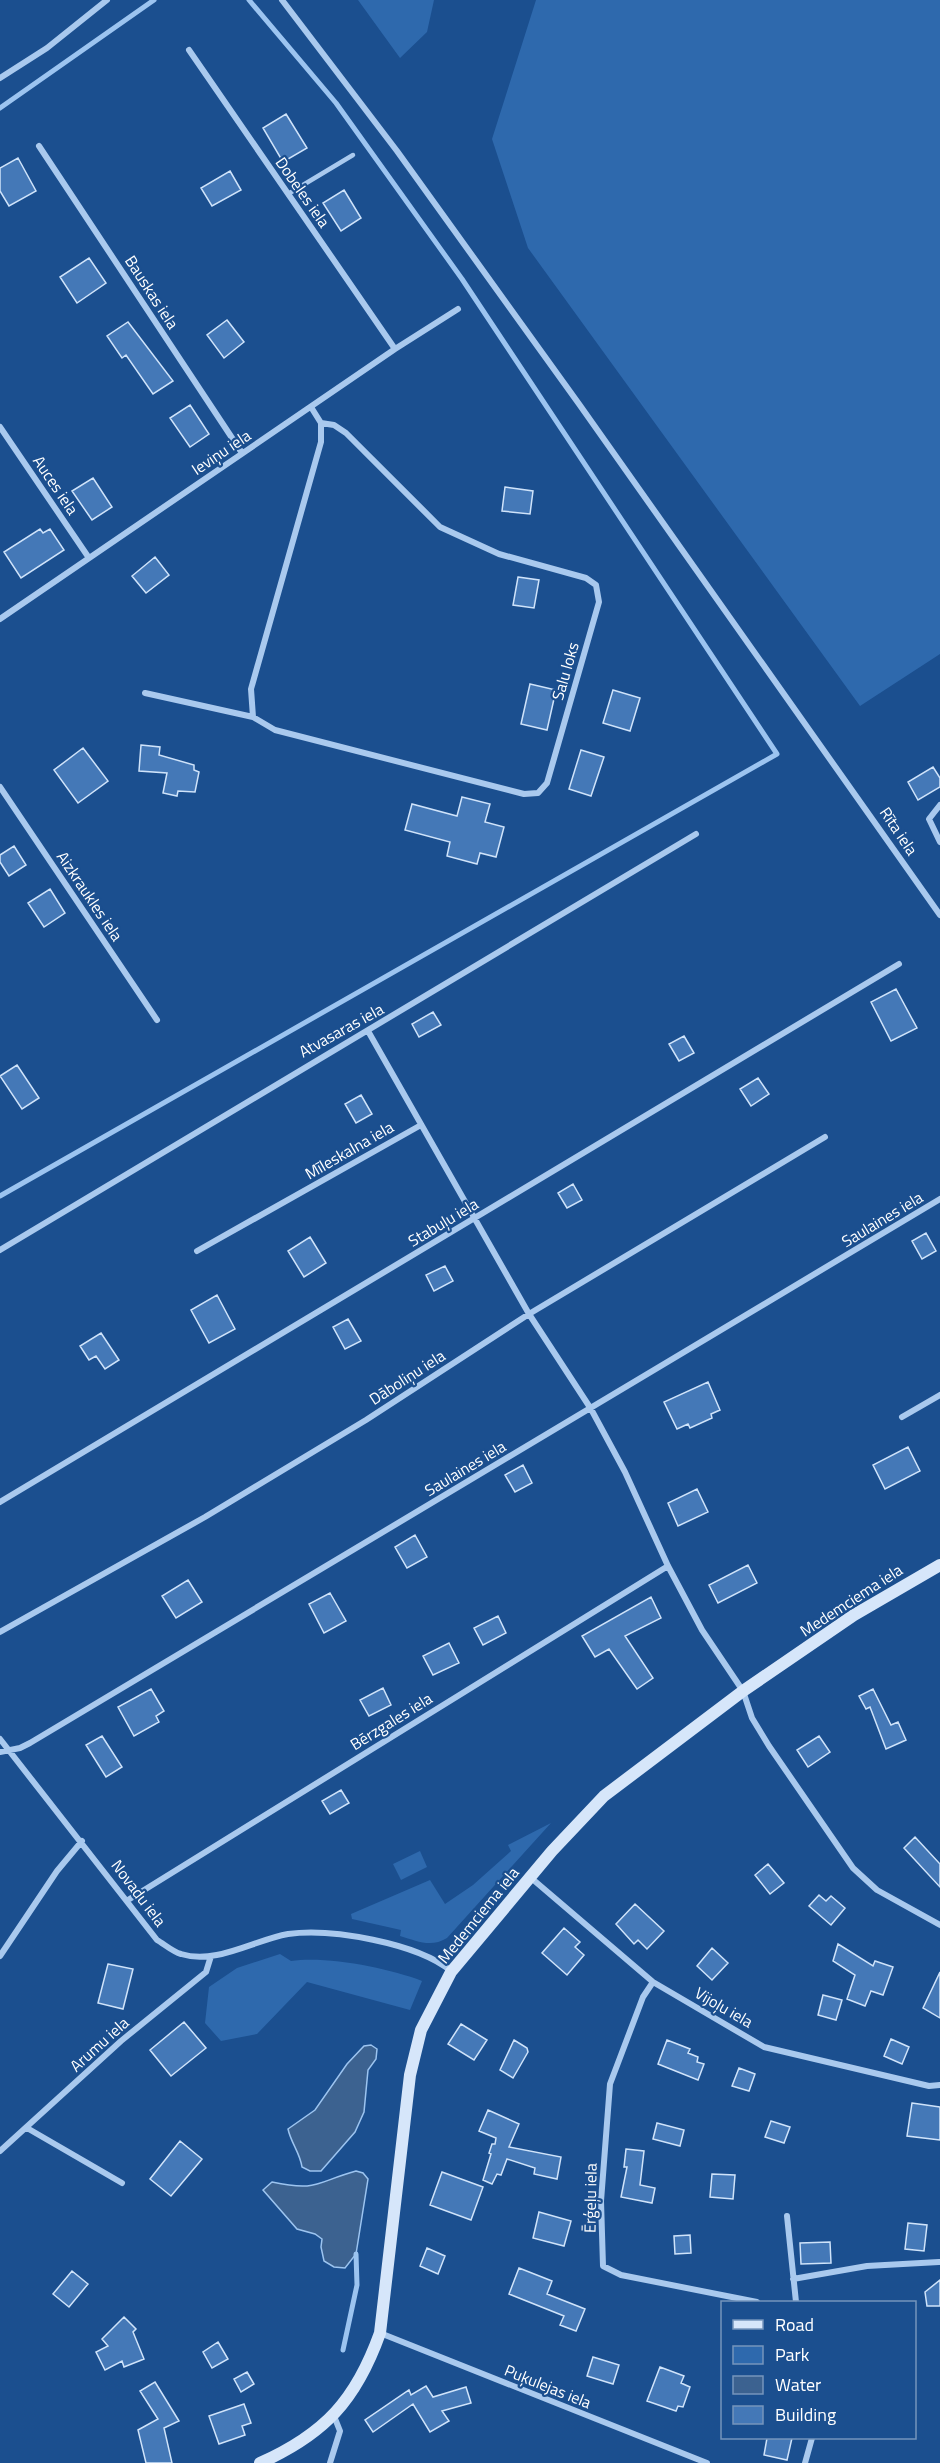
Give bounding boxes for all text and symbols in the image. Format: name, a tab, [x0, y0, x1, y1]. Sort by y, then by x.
street label: Dobeles iela	[270, 152, 336, 232]
street label: Bauskas iela	[119, 250, 185, 334]
street label: Ieviņu iela	[187, 423, 255, 481]
street label: Auces iela	[27, 450, 85, 520]
street label: Salu loks	[545, 639, 585, 703]
street label: Rīta iela	[874, 802, 924, 860]
street label: Aizkraukles iela	[51, 846, 129, 946]
street label: Atvasaras iela	[294, 997, 388, 1063]
street label: Mīleskalna iela	[300, 1115, 398, 1185]
street label: Saulaines iela	[837, 1185, 927, 1253]
street label: Stabuļu iela	[403, 1192, 483, 1252]
street label: Dāboliņu iela	[364, 1343, 450, 1411]
street label: Saulaines iela	[420, 1434, 510, 1502]
street label: Medemciema iela	[795, 1558, 907, 1642]
street label: Bērzgales iela	[345, 1686, 437, 1756]
street label: Novadu iela	[106, 1854, 172, 1932]
street label: Medemciema iela	[432, 1862, 524, 1968]
street label: Vijoļu iela	[690, 1981, 758, 2033]
street label: Arumu iela	[64, 2011, 134, 2077]
street label: Ērģeļu iela	[577, 2163, 603, 2233]
legend	[721, 2301, 916, 2439]
text: Road	[775, 2311, 814, 2338]
text: Park	[775, 2341, 810, 2368]
street label: Puķulejas iela	[501, 2358, 595, 2414]
text: Water	[775, 2371, 821, 2398]
text: Building	[775, 2401, 836, 2428]

